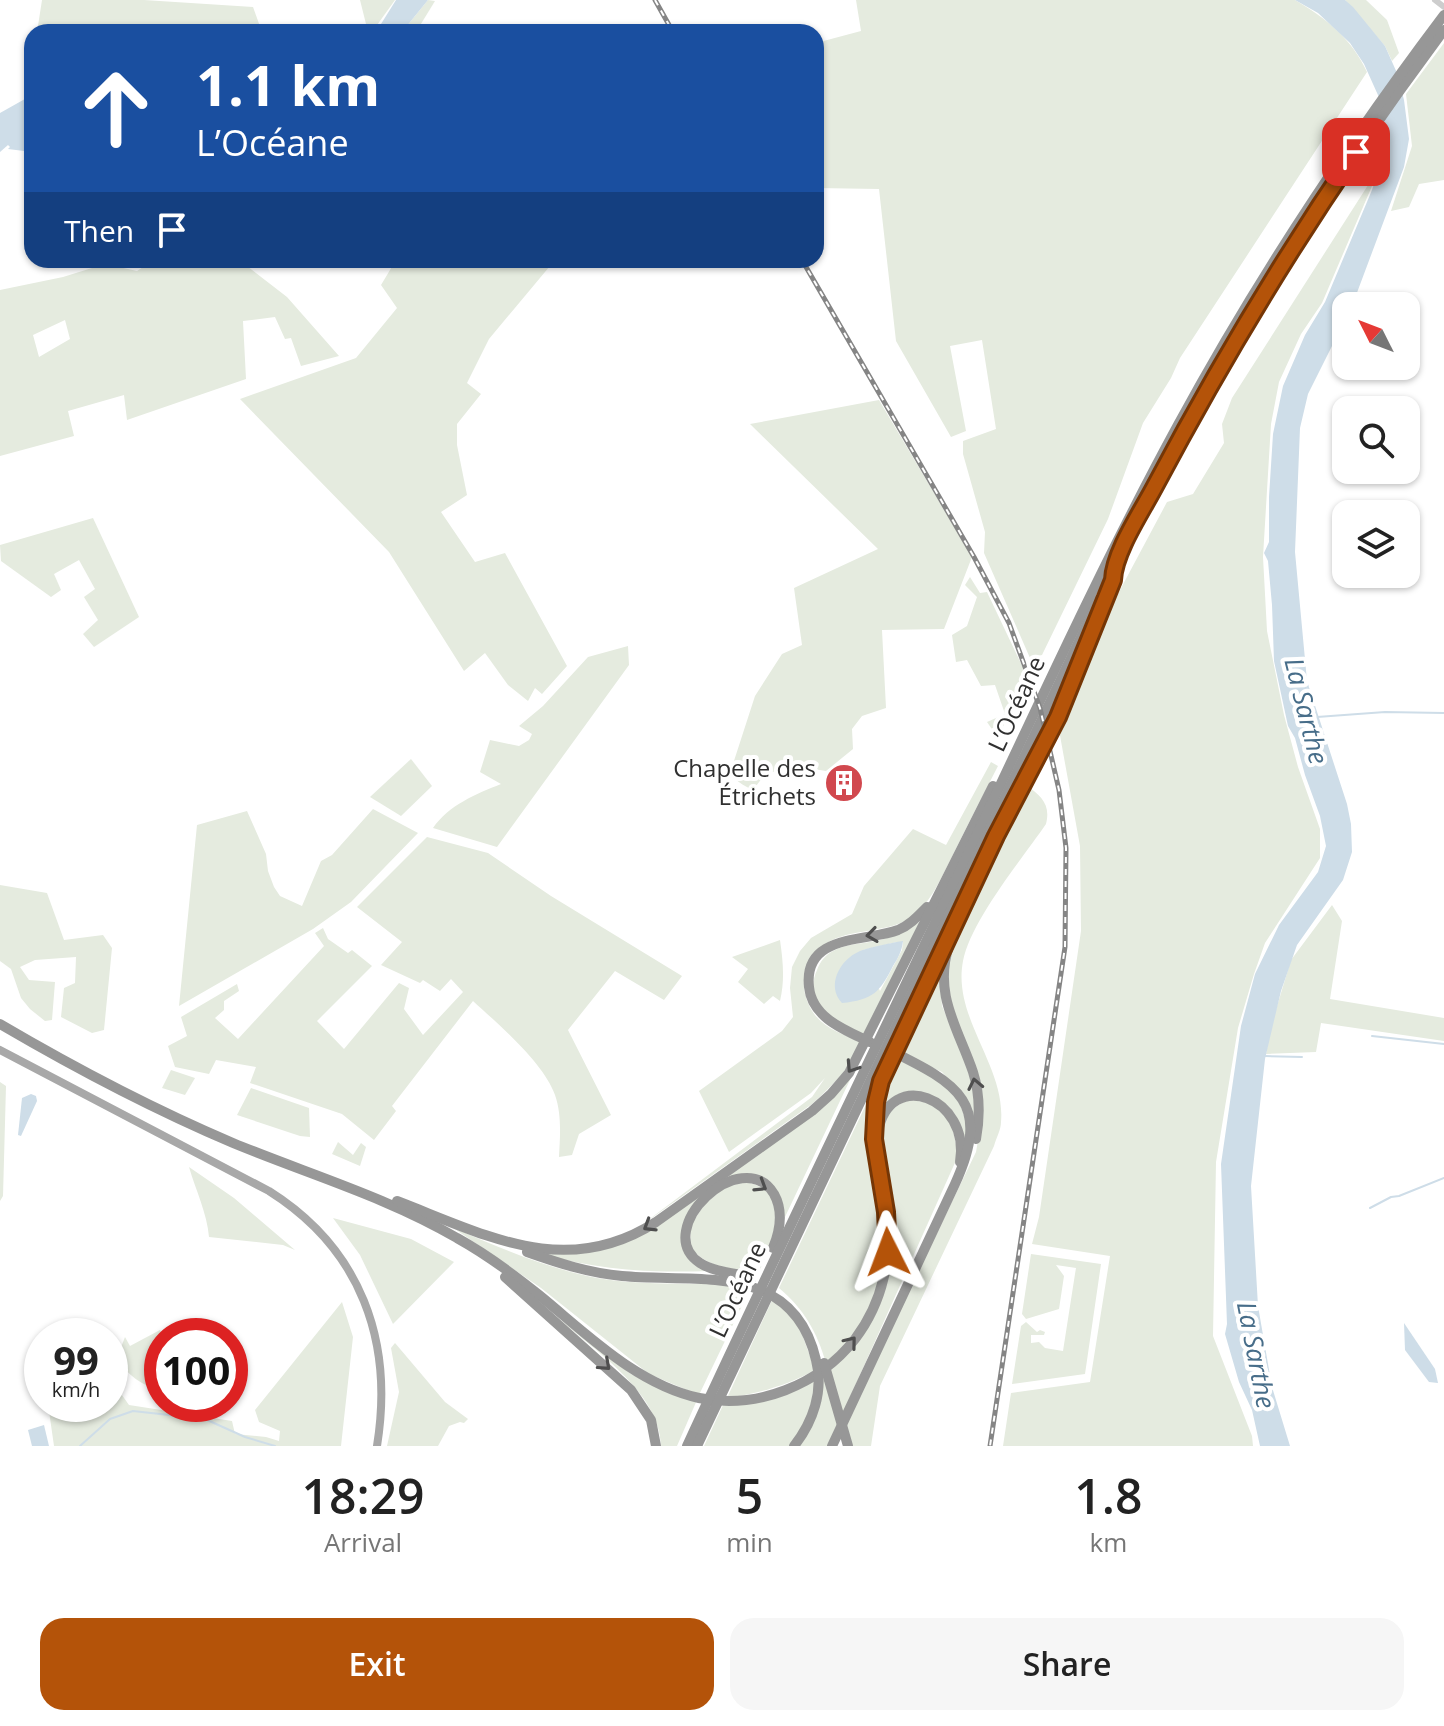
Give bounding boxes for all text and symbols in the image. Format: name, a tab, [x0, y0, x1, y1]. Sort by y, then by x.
text: 1.1 km	[196, 46, 380, 122]
icon: ahead	[64, 56, 168, 160]
text: L’Océane	[196, 118, 349, 167]
pin	[1322, 118, 1390, 186]
icon: arrive	[1334, 130, 1378, 174]
icon: arrive	[150, 208, 194, 252]
text: Then	[64, 210, 134, 251]
north arrow	[1332, 292, 1420, 380]
map controls	[1332, 292, 1420, 588]
button: search	[1332, 396, 1420, 484]
button: layers	[1332, 500, 1420, 588]
street label: L’Océane	[979, 650, 1052, 756]
water label: La Sarthe	[1276, 654, 1338, 768]
place label: Chapelle des Étrichets	[673, 751, 816, 812]
building icon: Chapelle des Étrichets	[823, 762, 865, 804]
one-way arrow	[865, 926, 879, 943]
one-way arrow	[847, 1058, 862, 1073]
one-way arrow	[967, 1078, 984, 1091]
one-way arrow	[753, 1176, 767, 1191]
position arrow	[846, 1210, 930, 1294]
one-way arrow	[643, 1217, 658, 1232]
street label: L’Océane	[700, 1236, 773, 1342]
water label: La Sarthe	[1229, 1298, 1285, 1412]
speed limit sign: 100	[144, 1318, 248, 1422]
text: 99	[53, 1332, 99, 1387]
one-way arrow	[842, 1336, 856, 1351]
one-way arrow	[595, 1355, 610, 1370]
text: km/h	[52, 1376, 100, 1403]
text: 18:29	[302, 1463, 425, 1528]
text: 5	[736, 1463, 763, 1528]
text: 1.8	[1074, 1463, 1142, 1528]
text: Arrival	[324, 1524, 402, 1560]
text: min	[726, 1524, 773, 1560]
text: km	[1089, 1524, 1127, 1560]
button: Exit	[40, 1618, 714, 1710]
button: Share	[730, 1618, 1404, 1710]

